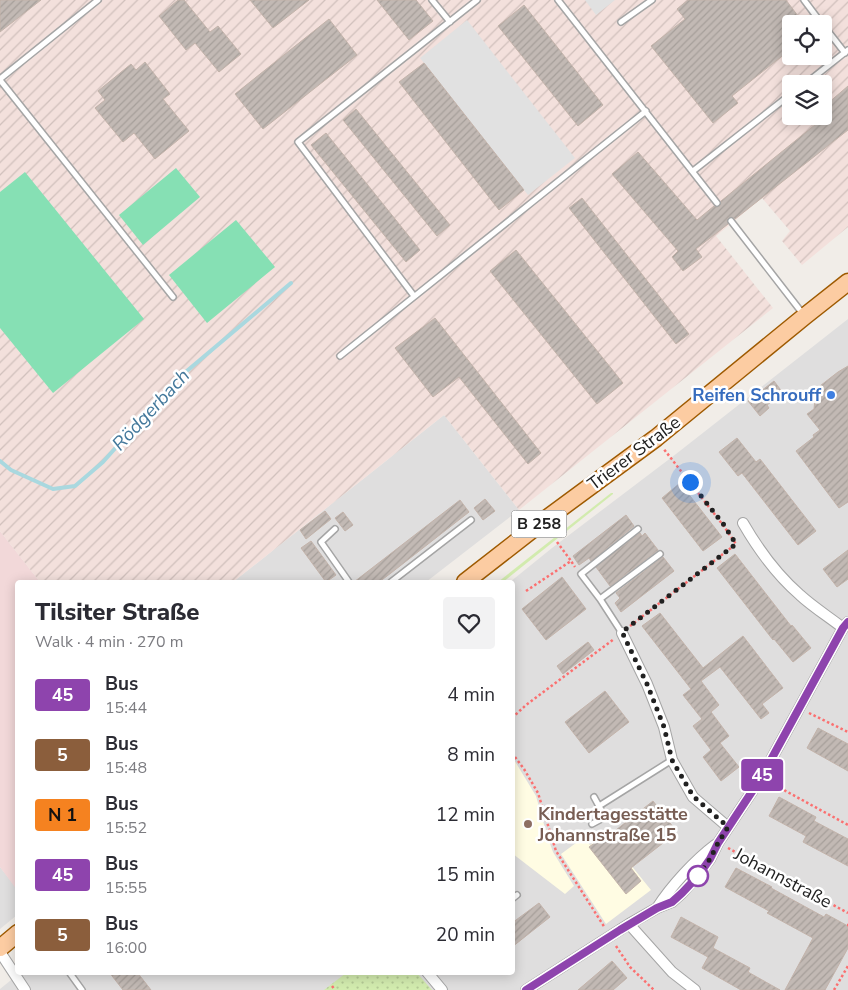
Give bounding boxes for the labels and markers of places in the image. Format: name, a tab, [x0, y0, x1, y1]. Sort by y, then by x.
place label: Reifen Schrouff	[692, 383, 821, 407]
marker: Reifen Schrouff	[825, 389, 837, 401]
place label: Kindertagesstätte Johannstraße 15	[537, 802, 688, 847]
marker: Kindertagesstätte Johannstraße 15	[522, 818, 534, 830]
unlabelled marker	[687, 865, 709, 887]

